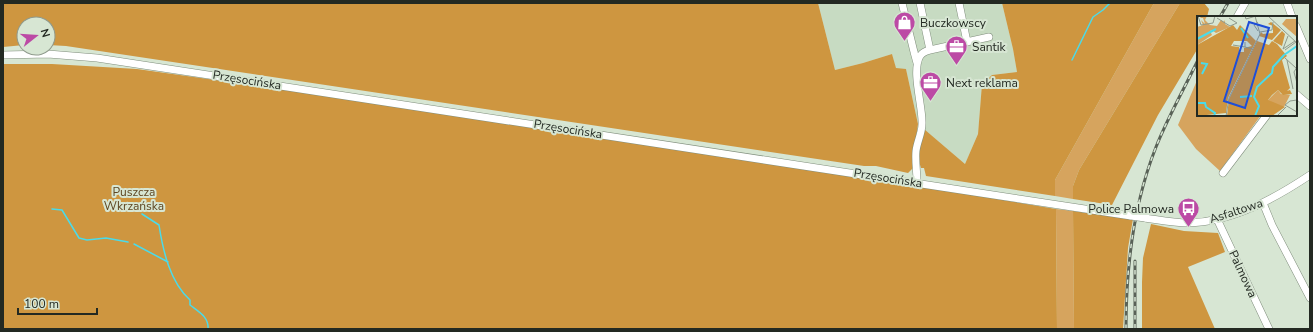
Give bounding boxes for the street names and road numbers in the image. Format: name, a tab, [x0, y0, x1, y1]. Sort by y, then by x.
street label: Przęsocińska	[212, 67, 282, 93]
street label: Przęsocińska	[533, 116, 603, 142]
street label: Przęsocińska	[853, 165, 923, 191]
street label: Asfaltowa	[1207, 195, 1265, 227]
street label: Palmowa	[1225, 248, 1261, 300]

